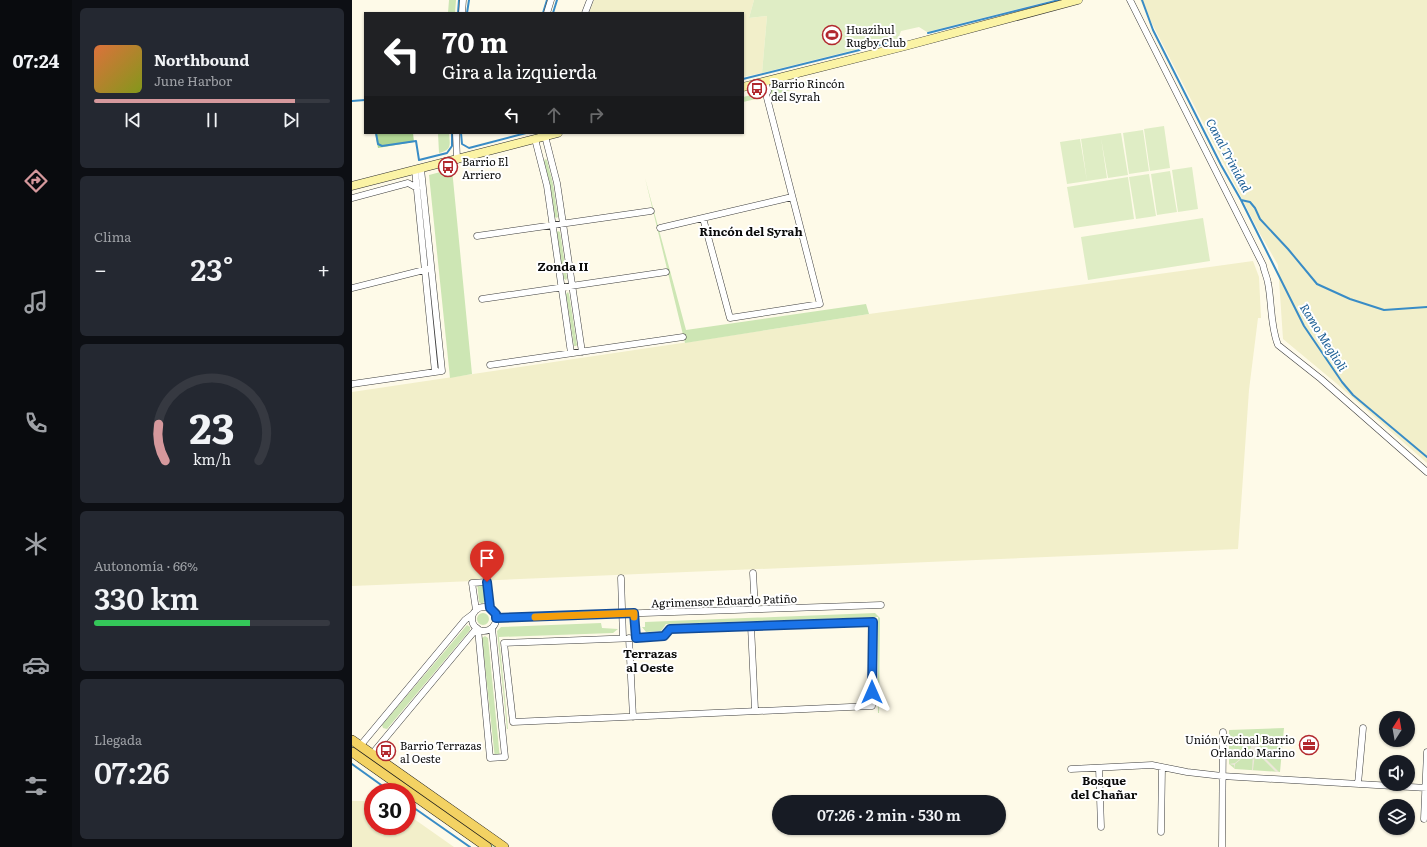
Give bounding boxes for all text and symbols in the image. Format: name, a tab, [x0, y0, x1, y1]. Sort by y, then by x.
text: 70 m	[442, 20, 508, 62]
place label: Huazihul Rugby Club	[846, 21, 906, 50]
sports icon: Huazihul Rugby Club	[821, 24, 843, 46]
icon: left	[376, 28, 428, 80]
text: 07:24	[13, 47, 59, 74]
text: Northbound	[154, 48, 249, 71]
text: Gira a la izquierda	[442, 58, 597, 85]
text: June Harbor	[154, 71, 232, 90]
place label: Barrio Rincón del Syrah	[771, 75, 845, 104]
bus stop icon: Barrio Rincón del Syrah	[746, 78, 768, 100]
icon: left	[501, 104, 523, 126]
icon: ahead	[543, 104, 565, 126]
icon: right	[585, 104, 607, 126]
icon: previous	[122, 109, 144, 131]
icon: pause	[201, 109, 223, 131]
icon: next	[280, 109, 302, 131]
water label: Canal Trinidad	[1202, 115, 1256, 195]
place label: Barrio El Arriero	[462, 153, 509, 182]
bus stop icon: Barrio El Arriero	[437, 156, 459, 178]
icon: directions	[22, 167, 50, 195]
district label: Rincón del Syrah	[699, 222, 803, 240]
text: Clima	[94, 227, 131, 246]
text: 23°	[191, 246, 233, 290]
text: −	[94, 252, 107, 285]
text: +	[317, 252, 330, 285]
district label: Zonda II	[537, 257, 589, 275]
icon: music	[22, 288, 50, 316]
water label: Ramo Meglioli	[1296, 299, 1352, 375]
text: 23	[189, 395, 235, 457]
icon: phone	[22, 409, 50, 437]
text: km/h	[193, 448, 232, 469]
icon: climate	[22, 530, 50, 558]
pin	[470, 541, 504, 582]
icon: arrive	[476, 547, 498, 569]
text: Autonomía · 66%	[94, 556, 198, 575]
text: 330 km	[94, 575, 199, 619]
street label: Agrimensor Eduardo Patiño	[651, 589, 797, 611]
district label: Terrazas al Oeste	[623, 644, 677, 676]
icon: car	[22, 651, 50, 679]
position arrow	[851, 671, 893, 713]
north arrow	[1379, 711, 1415, 747]
map controls	[1379, 711, 1415, 835]
text: Llegada	[94, 730, 142, 749]
place label: Unión Vecinal Barrio Orlando Marino	[1185, 731, 1295, 760]
office icon: Unión Vecinal Barrio Orlando Marino	[1298, 734, 1320, 756]
place label: Barrio Terrazas al Oeste	[400, 737, 481, 766]
bus stop icon: Barrio Terrazas al Oeste	[375, 740, 397, 762]
text: 07:26	[94, 749, 170, 793]
button: sound	[1379, 755, 1415, 791]
district label: Bosque del Chañar	[1071, 771, 1138, 803]
icon: filters	[22, 772, 50, 800]
speed limit sign: 30	[364, 783, 416, 835]
button: layers	[1379, 799, 1415, 835]
text: 07:26 · 2 min · 530 m	[817, 803, 961, 826]

